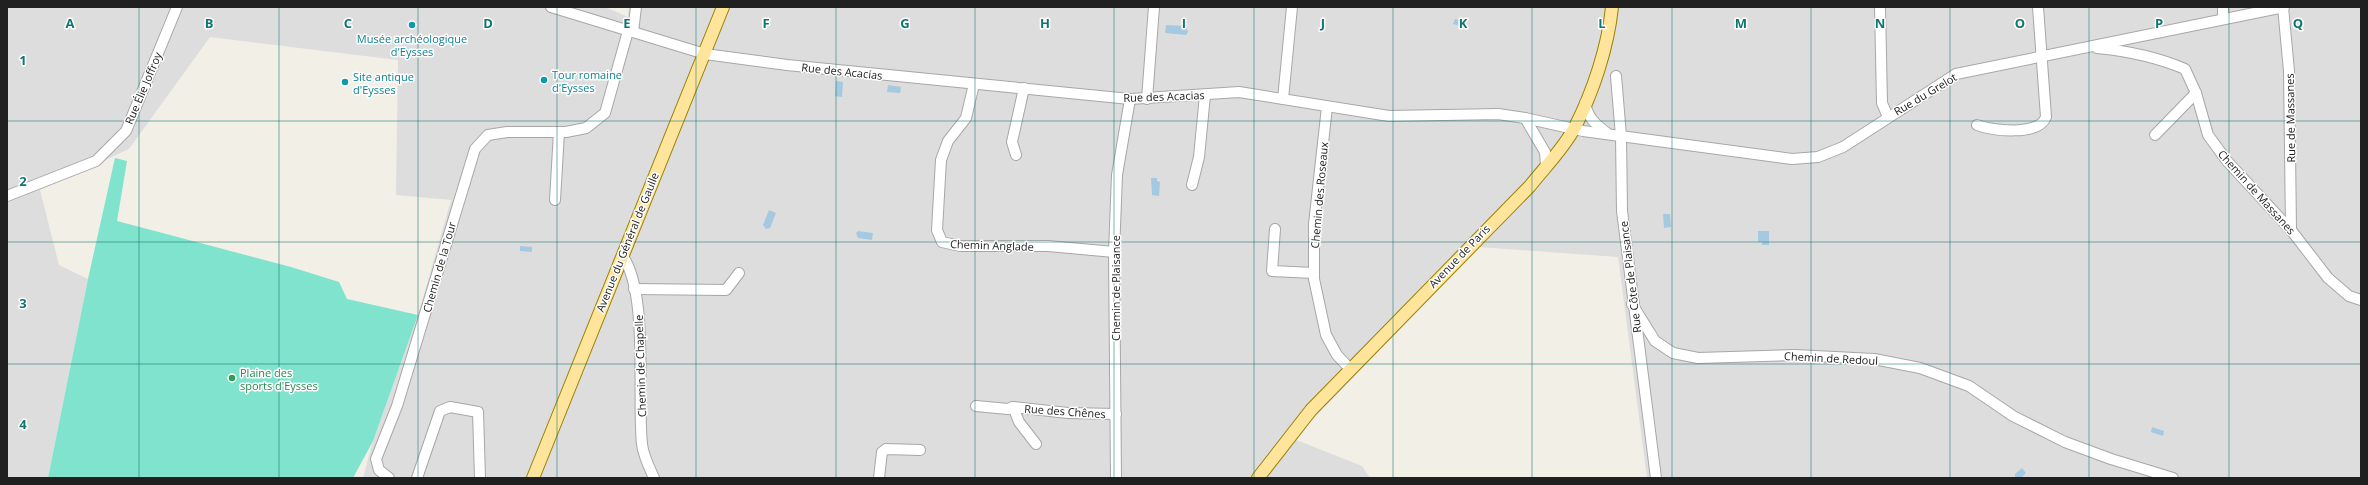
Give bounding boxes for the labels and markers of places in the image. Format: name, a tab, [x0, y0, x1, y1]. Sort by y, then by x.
marker: Musée archéologique d'Eysses	[407, 20, 417, 30]
place label: Musée archéologique d'Eysses	[357, 31, 467, 59]
place label: Tour romaine d'Eysses	[552, 67, 622, 95]
place label: Site antique d'Eysses	[353, 69, 414, 97]
marker: Tour romaine d'Eysses	[539, 75, 549, 85]
marker: Site antique d'Eysses	[340, 77, 350, 87]
place label: Plaine des sports d'Eysses	[240, 365, 318, 393]
marker: Plaine des sports d'Eysses	[227, 373, 237, 383]

